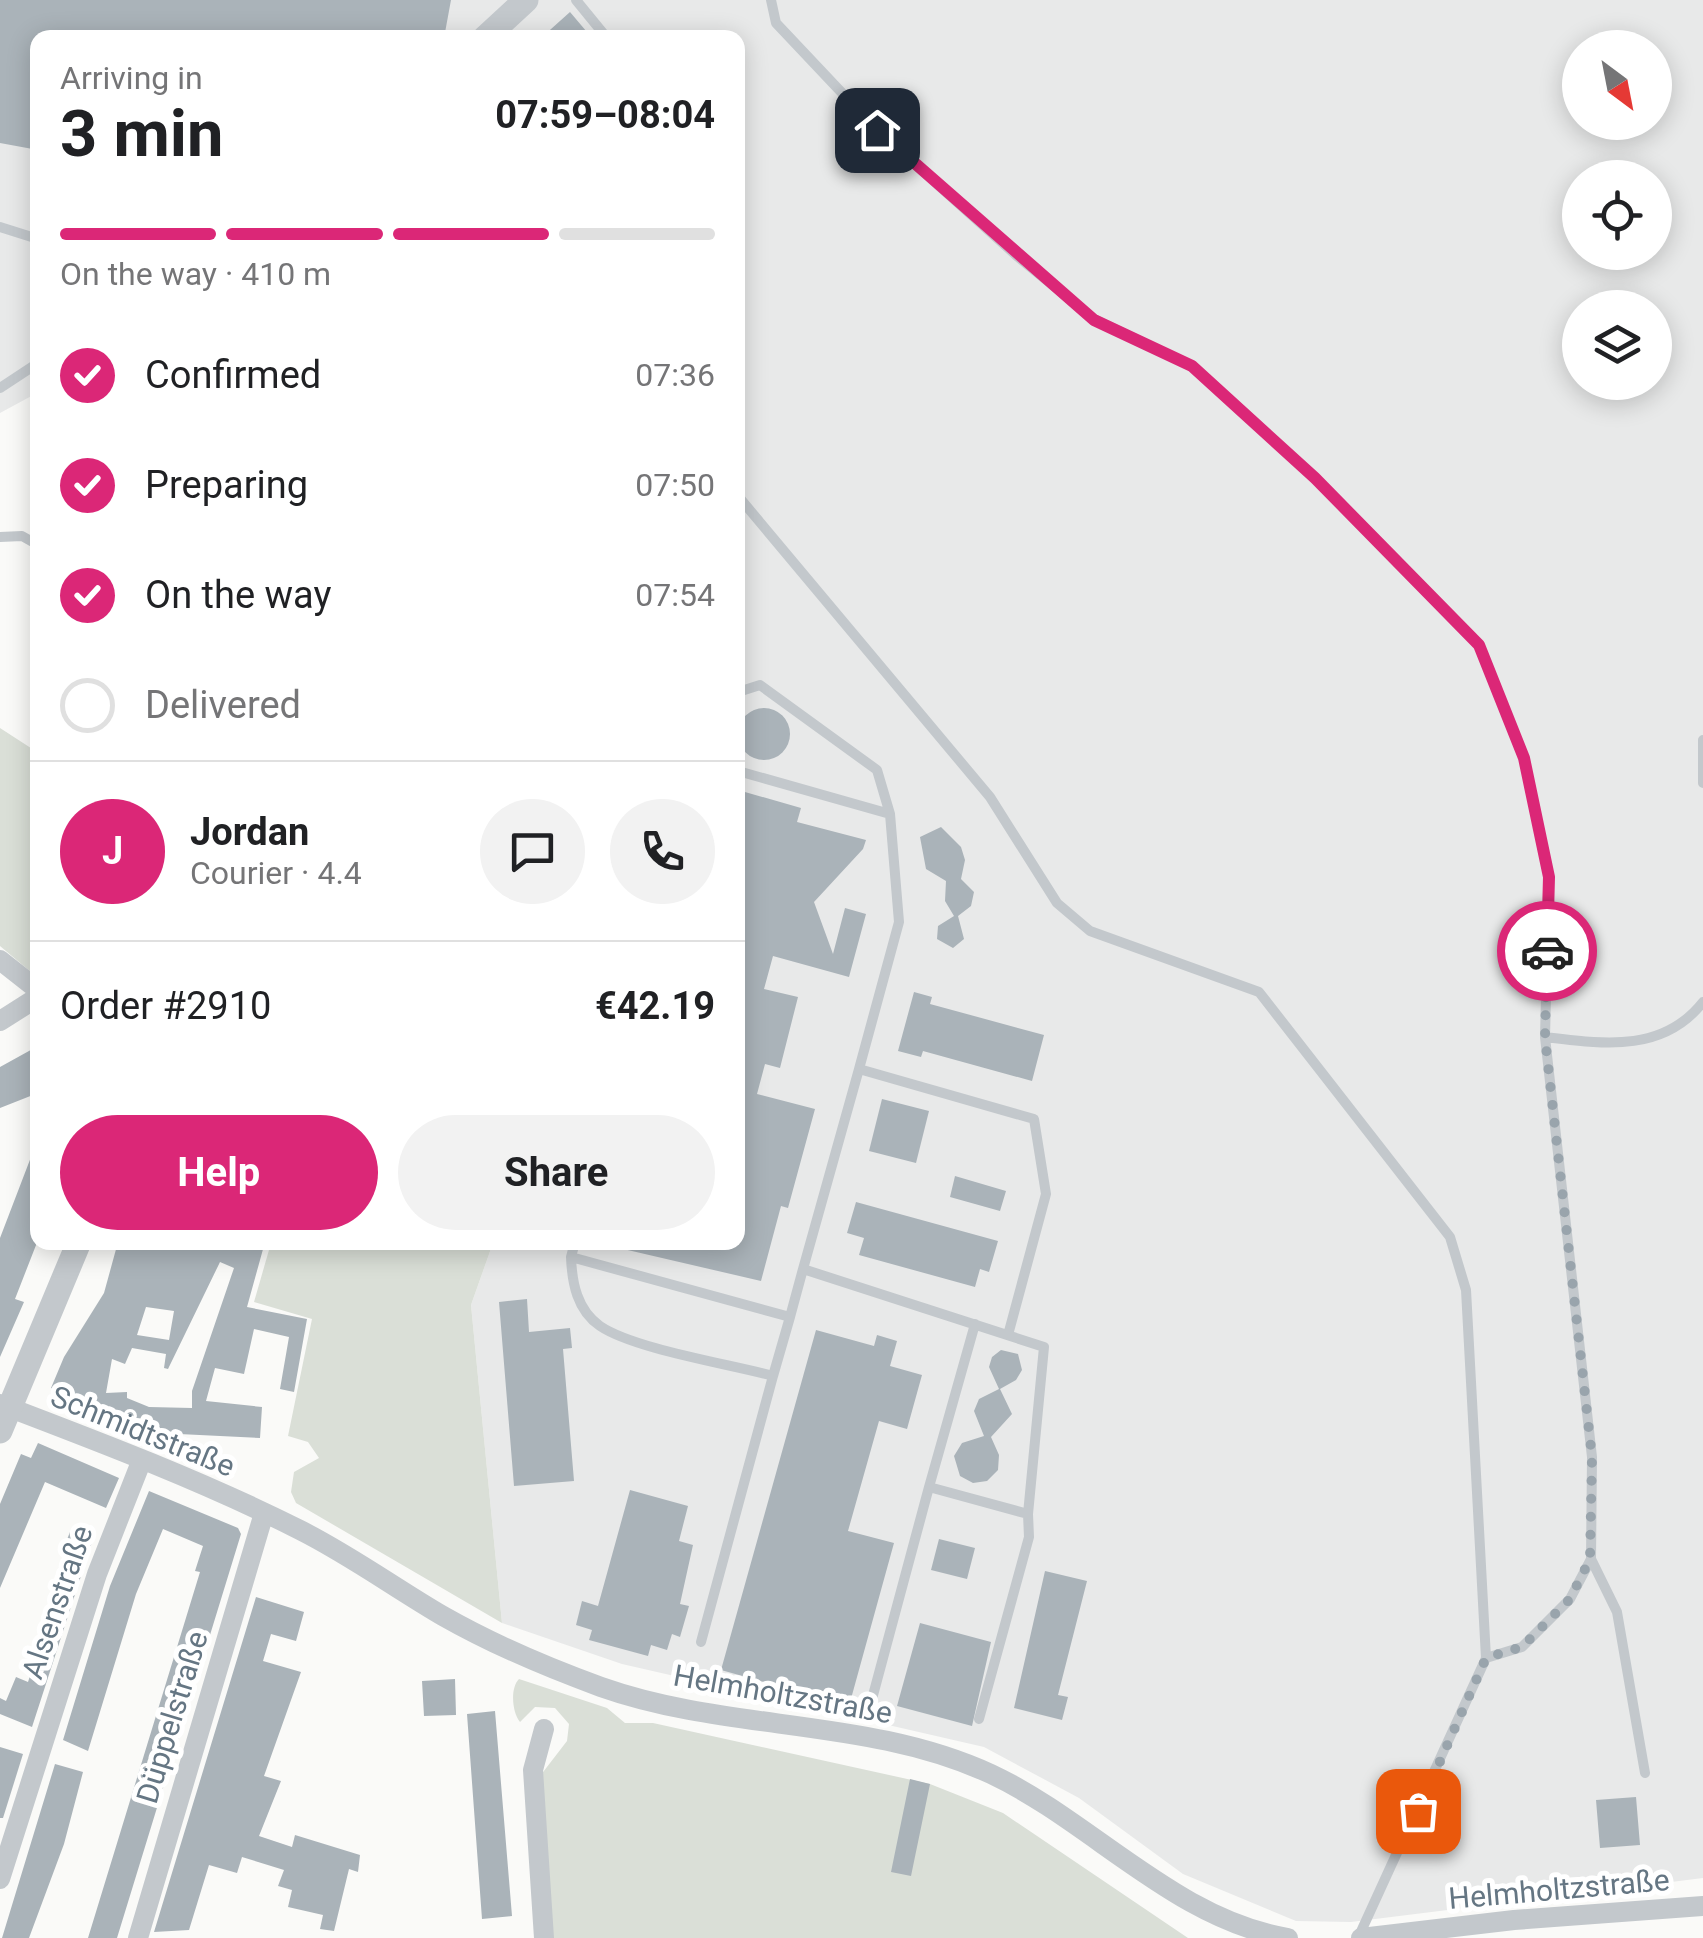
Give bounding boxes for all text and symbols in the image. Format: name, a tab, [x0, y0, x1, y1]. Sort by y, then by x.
north arrow	[1562, 30, 1672, 140]
map controls	[1562, 30, 1672, 400]
text: Arriving in	[60, 59, 203, 97]
pin	[835, 88, 920, 173]
text: 07:59–08:04	[495, 93, 715, 137]
text: 3 min	[60, 96, 223, 172]
icon: home	[850, 103, 905, 158]
button: locate	[1562, 160, 1672, 270]
text: On the way · 410 m	[60, 255, 331, 293]
button: layers	[1562, 290, 1672, 400]
icon: check	[60, 348, 115, 403]
text: Confirmed	[145, 353, 321, 397]
text: 07:36	[635, 356, 715, 394]
icon: check	[60, 458, 115, 513]
text: Preparing	[145, 463, 308, 507]
text: 07:50	[635, 466, 715, 504]
icon: check	[60, 568, 115, 623]
text: On the way	[145, 573, 331, 617]
text: 07:54	[635, 576, 715, 614]
text: Delivered	[145, 683, 301, 727]
button: chat	[480, 799, 585, 904]
button: phone	[610, 799, 715, 904]
text: Jordan	[190, 810, 309, 854]
text: J	[102, 829, 123, 873]
text: Courier · 4.4	[190, 854, 362, 892]
courier	[1497, 901, 1597, 1001]
icon: car	[1520, 924, 1575, 979]
text: Order #2910	[60, 984, 271, 1028]
text: €42.19	[595, 984, 715, 1028]
button: Help	[60, 1115, 378, 1230]
button: Share	[398, 1115, 715, 1230]
street label: Schmidtstraße	[46, 1378, 240, 1484]
street label: Alsenstraße	[14, 1521, 100, 1683]
street label: Düppelstraße	[129, 1627, 215, 1807]
street label: Helmholtzstraße	[671, 1658, 895, 1730]
pin	[1376, 1769, 1461, 1854]
icon: bag	[1391, 1784, 1446, 1839]
street label: Helmholtzstraße	[1447, 1862, 1671, 1916]

